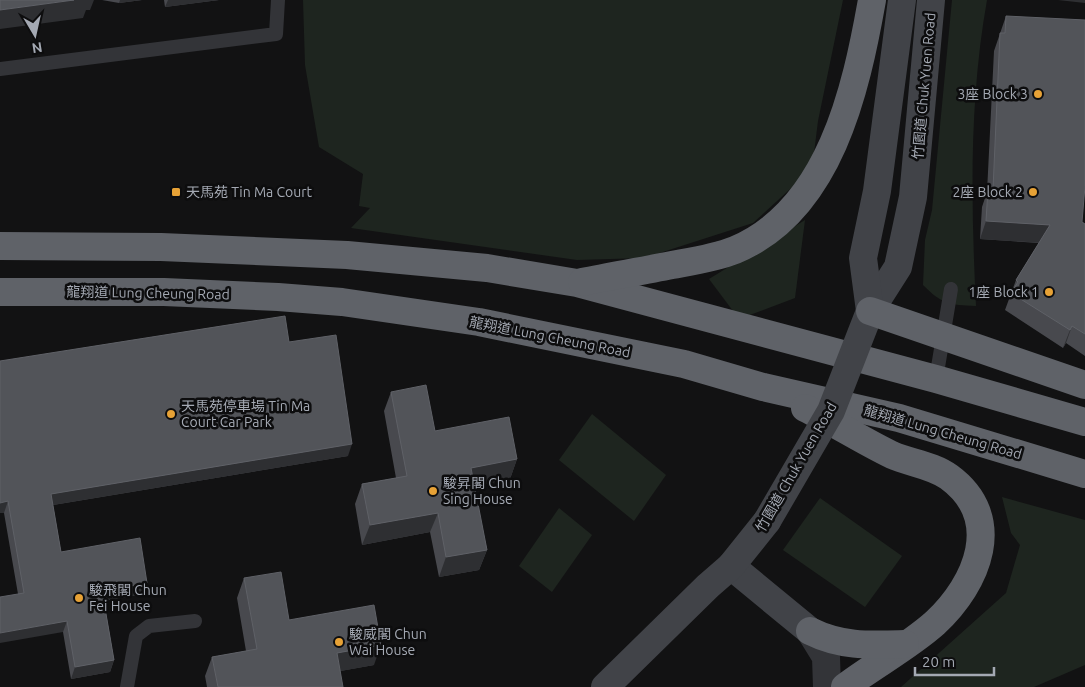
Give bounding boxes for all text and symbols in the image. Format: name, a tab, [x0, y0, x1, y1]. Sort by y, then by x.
north arrow	[10, 10, 60, 60]
street label: 竹園道 Chuk Yuen Road	[910, 12, 938, 160]
text: N	[31, 39, 43, 57]
place label: 3座 Block 3	[957, 86, 1028, 102]
marker: 3座 Block 3	[1032, 88, 1044, 100]
place label: 天馬苑 Tin Ma Court	[186, 184, 313, 200]
place label: 2座 Block 2	[952, 184, 1023, 200]
marker: 天馬苑 Tin Ma Court	[170, 186, 182, 198]
marker: 2座 Block 2	[1027, 186, 1039, 198]
street label: 龍翔道 Lung Cheung Road	[66, 284, 230, 302]
place label: 1座 Block 1	[968, 284, 1039, 300]
marker: 1座 Block 1	[1043, 286, 1055, 298]
street label: 龍翔道 Lung Cheung Road	[468, 314, 632, 360]
place label: 天馬苑停車場 Tin Ma Court Car Park	[181, 398, 310, 430]
street label: 竹園道 Chuk Yuen Road	[752, 399, 840, 535]
street label: 龍翔道 Lung Cheung Road	[862, 402, 1024, 462]
marker: 天馬苑停車場 Tin Ma Court Car Park	[165, 408, 177, 420]
place label: 駿昇閣 Chun Sing House	[443, 475, 521, 507]
marker: 駿昇閣 Chun Sing House	[427, 485, 439, 497]
place label: 駿飛閣 Chun Fei House	[89, 582, 167, 614]
marker: 駿飛閣 Chun Fei House	[73, 592, 85, 604]
place label: 駿威閣 Chun Wai House	[349, 626, 427, 658]
marker: 駿威閣 Chun Wai House	[333, 636, 345, 648]
scale bar	[915, 644, 994, 676]
text: 20 m	[922, 653, 955, 670]

